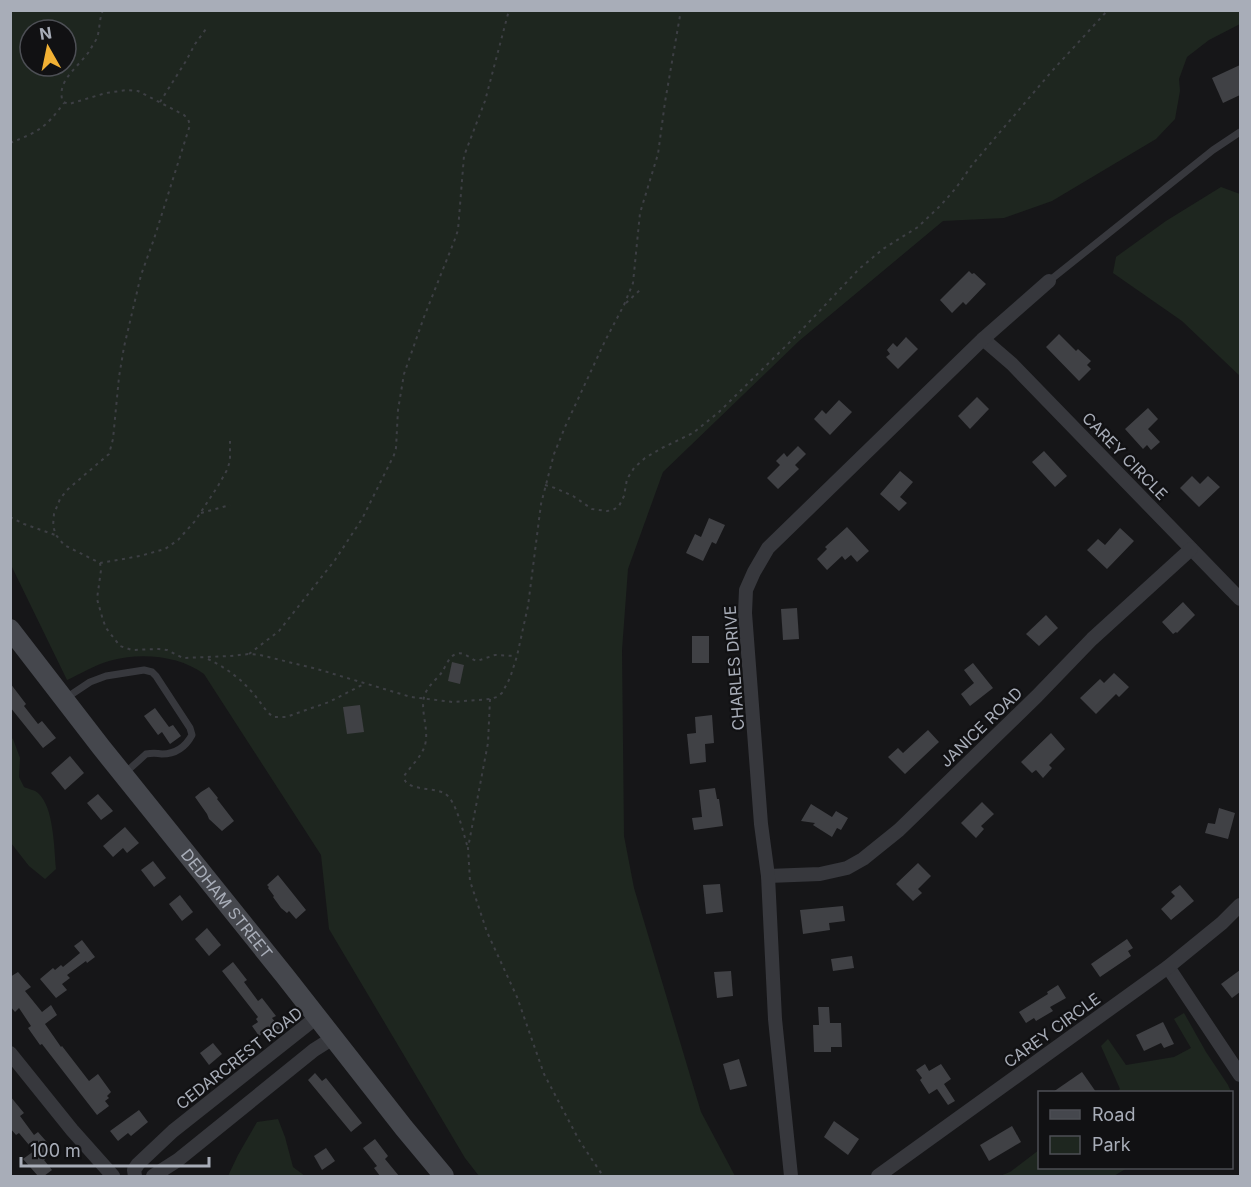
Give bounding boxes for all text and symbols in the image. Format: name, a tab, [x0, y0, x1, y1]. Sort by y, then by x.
north arrow	[18, 18, 78, 78]
text: N	[38, 22, 53, 44]
street label: CAREY CIRCLE	[1078, 408, 1172, 504]
street label: CHARLES DRIVE	[720, 605, 748, 731]
street label: JANICE ROAD	[936, 683, 1026, 771]
street label: DEDHAM STREET	[177, 845, 277, 963]
street label: CAREY CIRCLE	[1000, 988, 1104, 1072]
street label: CEDARCREST ROAD	[172, 1002, 306, 1114]
legend	[1038, 1091, 1233, 1169]
text: Road	[1092, 1104, 1135, 1125]
scale bar	[21, 1130, 208, 1168]
text: Park	[1092, 1134, 1131, 1155]
text: 100 m	[30, 1140, 81, 1161]

